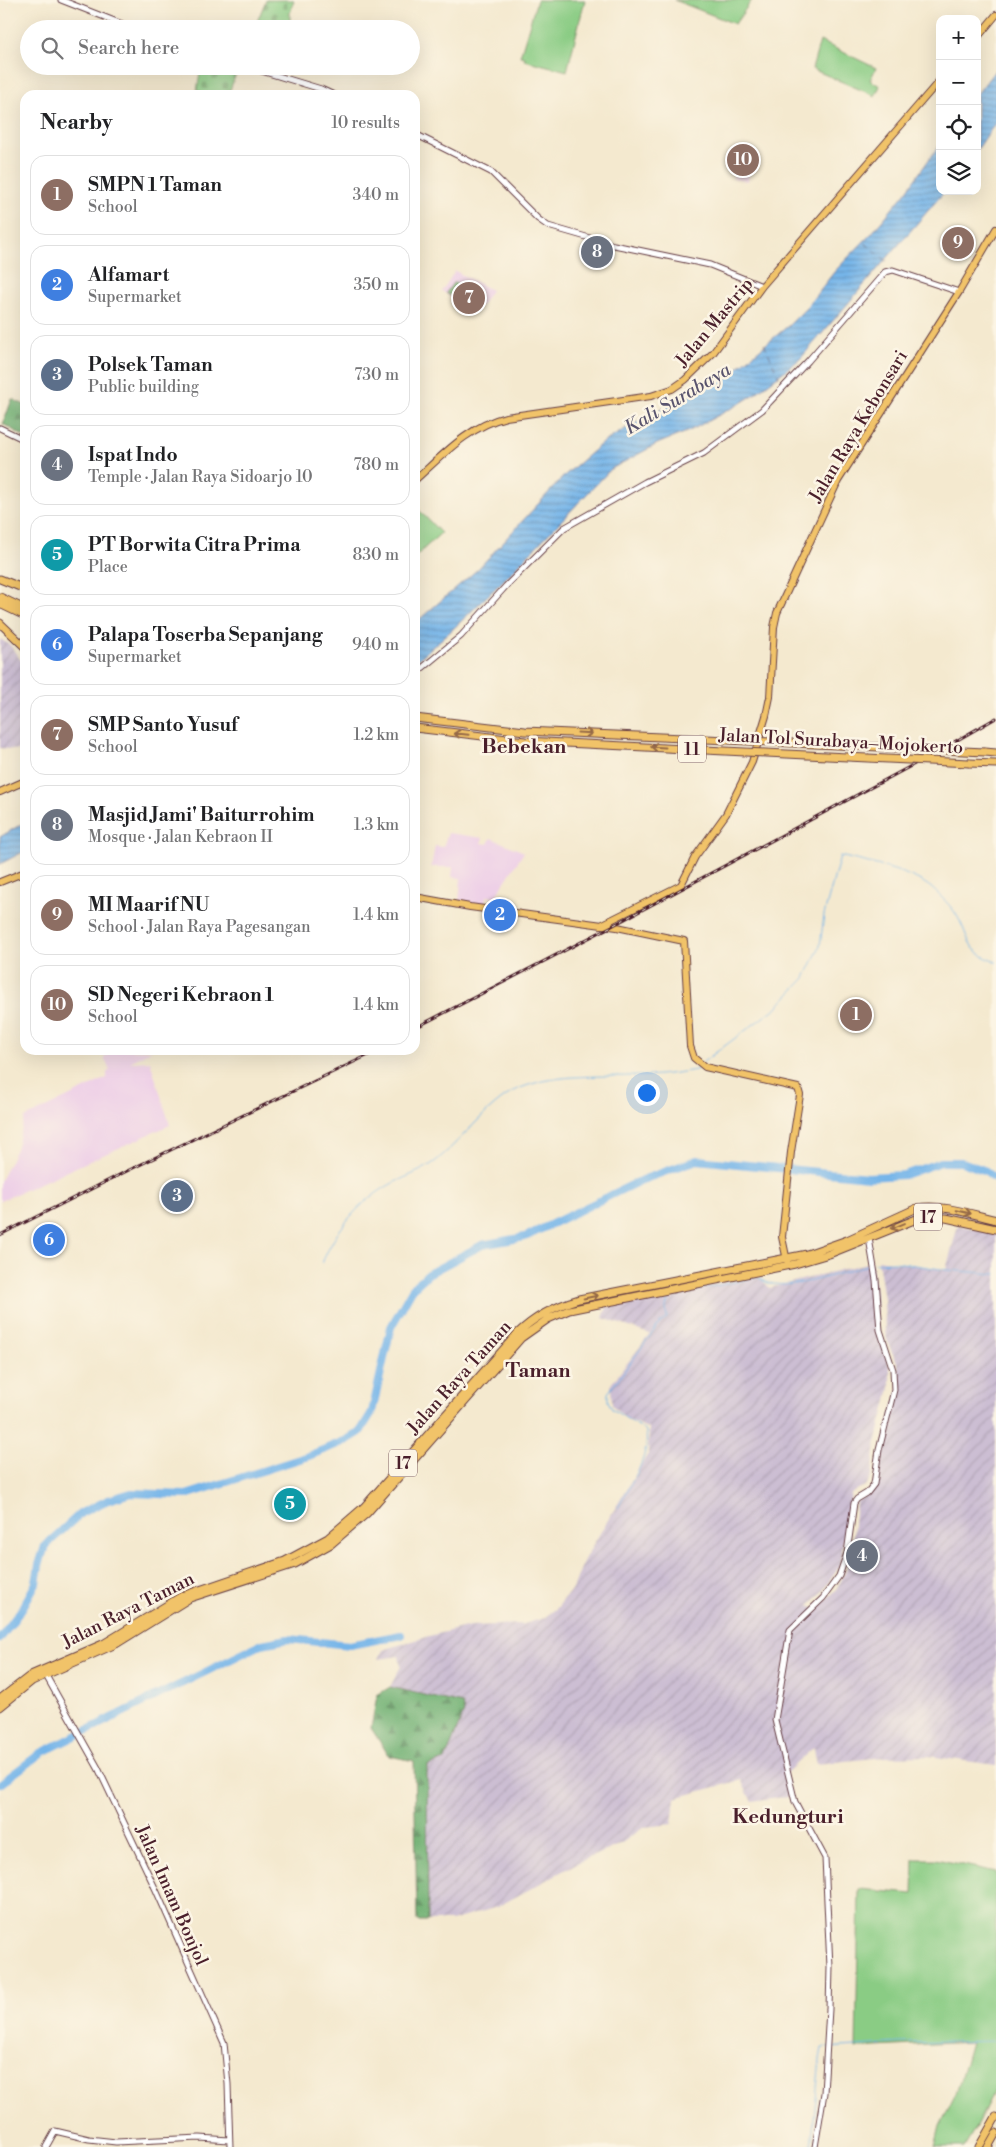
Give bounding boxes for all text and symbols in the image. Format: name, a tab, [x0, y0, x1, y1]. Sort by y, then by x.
map controls	[936, 15, 981, 195]
button: +	[936, 15, 981, 60]
search box	[20, 20, 420, 75]
icon: search	[38, 34, 66, 62]
text: Search here	[78, 36, 179, 60]
button: −	[936, 60, 981, 105]
button: locate	[936, 105, 981, 150]
text: Nearby	[40, 110, 113, 136]
text: 10 results	[331, 113, 400, 133]
pin: 10	[727, 141, 759, 179]
button: layers	[936, 150, 981, 195]
text: SMPN 1 Taman	[88, 173, 222, 197]
text: 1	[53, 185, 61, 205]
text: 340 m	[352, 185, 399, 205]
text: School	[88, 197, 137, 217]
pin: 9	[942, 224, 974, 262]
pin: 8	[581, 233, 613, 271]
text: Alfamart	[88, 263, 169, 287]
street label: Jalan Mastrip	[670, 273, 758, 372]
text: 2	[52, 275, 62, 295]
text: 350 m	[353, 275, 399, 295]
pin: 7	[453, 279, 485, 317]
text: Supermarket	[88, 287, 182, 307]
street label: Jalan Raya Kebonsari	[803, 346, 913, 507]
text: Polsek Taman	[88, 353, 213, 377]
water label: Kali Surabaya	[620, 357, 736, 440]
text: 3	[52, 365, 62, 385]
text: 730 m	[354, 365, 399, 385]
text: Public building	[88, 377, 199, 397]
text: Ispat Indo	[88, 443, 178, 467]
text: 4	[52, 455, 62, 475]
text: 780 m	[354, 455, 399, 475]
text: Temple · Jalan Raya Sidoarjo 10	[88, 467, 313, 487]
text: PT Borwita Citra Prima	[88, 533, 300, 557]
text: 5	[52, 545, 62, 565]
text: 830 m	[352, 545, 399, 565]
text: Place	[88, 557, 128, 577]
text: Palapa Toserba Sepanjang	[88, 623, 322, 647]
text: 6	[52, 635, 62, 655]
text: 940 m	[352, 635, 399, 655]
text: Supermarket	[88, 647, 182, 667]
text: SMP Santo Yusuf	[88, 713, 238, 737]
street label: Jalan Tol Surabaya–Mojokerto	[717, 724, 964, 759]
text: 7	[52, 725, 62, 745]
text: 1.2 km	[353, 725, 399, 745]
one-way arrow	[453, 729, 469, 739]
one-way arrow	[577, 729, 593, 738]
district label: Bebekan	[482, 735, 567, 760]
road number: 11	[678, 736, 706, 762]
text: School	[88, 737, 137, 757]
one-way arrow	[650, 743, 666, 752]
text: Masjid Jami' Baiturrohim	[88, 803, 314, 827]
text: 8	[52, 815, 62, 835]
text: 1.3 km	[354, 815, 399, 835]
text: Mosque · Jalan Kebraon II	[88, 827, 273, 847]
text: MI Maarif NU	[88, 893, 210, 917]
pin: 2	[484, 896, 516, 934]
text: 9	[52, 905, 62, 925]
text: 1.4 km	[353, 905, 399, 925]
text: School · Jalan Raya Pagesangan	[88, 917, 311, 937]
text: SD Negeri Kebraon 1	[88, 983, 274, 1007]
text: 10	[48, 995, 66, 1015]
text: 1.4 km	[353, 995, 399, 1015]
pin: 1	[840, 996, 872, 1034]
text: School	[88, 1007, 137, 1027]
your location	[634, 1080, 660, 1106]
pin: 3	[161, 1177, 193, 1215]
road number: 17	[914, 1204, 942, 1230]
one-way arrow	[955, 1208, 971, 1217]
pin: 6	[33, 1221, 65, 1259]
one-way arrow	[891, 1221, 906, 1231]
one-way arrow	[583, 1292, 599, 1301]
street label: Jalan Raya Taman	[402, 1315, 517, 1440]
district label: Taman	[505, 1359, 571, 1384]
road number: 17	[389, 1450, 417, 1476]
pin: 5	[274, 1485, 306, 1523]
pin: 4	[846, 1537, 878, 1575]
street label: Jalan Raya Taman	[57, 1567, 198, 1654]
district label: Kedungturi	[732, 1805, 844, 1830]
street label: Jalan Imam Bonjol	[130, 1820, 213, 1970]

